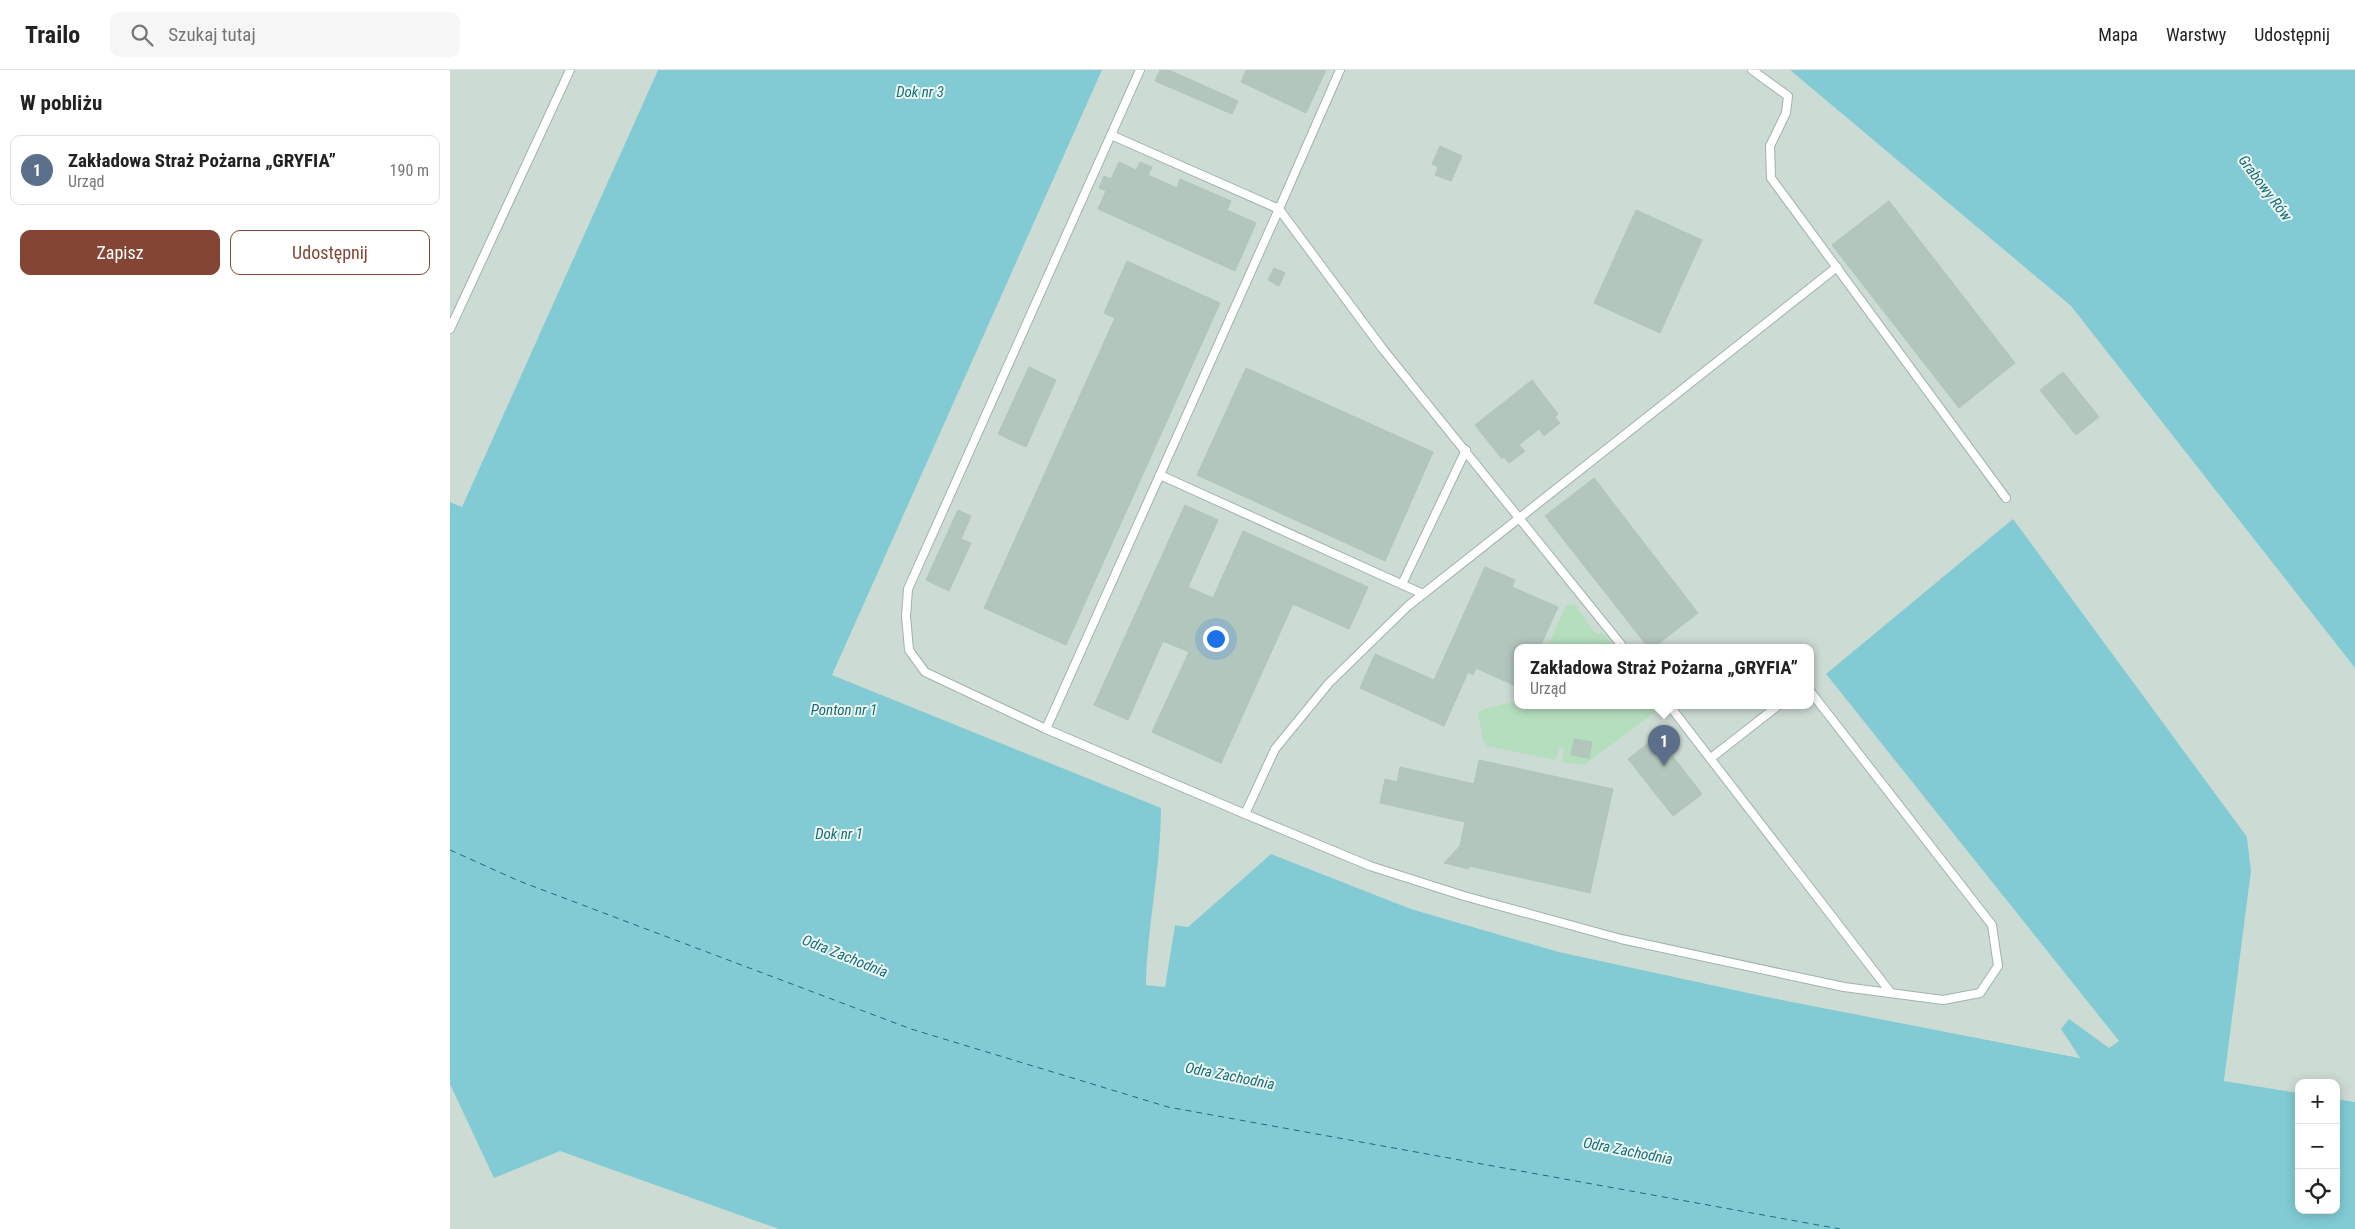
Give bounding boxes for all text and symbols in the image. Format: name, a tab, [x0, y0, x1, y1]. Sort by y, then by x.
search box	[110, 12, 460, 57]
text: Trailo	[25, 21, 80, 49]
icon: search	[128, 21, 156, 49]
text: Szukaj tutaj	[168, 23, 256, 46]
text: Mapa	[2098, 24, 2138, 45]
text: Warstwy	[2166, 24, 2226, 45]
text: Udostępnij	[2254, 24, 2330, 45]
water label: Dok nr 3	[896, 83, 944, 101]
text: W pobliżu	[20, 91, 102, 115]
text: Zakładowa Straż Pożarna „GRYFIA”	[68, 149, 336, 172]
water label: Grabowy Rów	[2234, 152, 2296, 225]
text: 1	[33, 161, 41, 180]
text: 190 m	[390, 161, 429, 180]
text: Urząd	[68, 172, 104, 191]
button: Zapisz	[20, 230, 220, 275]
button: Udostępnij	[230, 230, 430, 275]
your location	[1203, 626, 1229, 652]
popup	[1514, 644, 1814, 709]
text: Zakładowa Straż Pożarna „GRYFIA”	[1530, 656, 1798, 679]
text: Urząd	[1530, 679, 1566, 698]
water label: Ponton nr 1	[811, 701, 877, 719]
pin: 1	[1648, 725, 1680, 766]
water label: Dok nr 1	[815, 825, 863, 843]
water label: Odra Zachodnia	[800, 931, 890, 981]
water label: Odra Zachodnia	[1184, 1059, 1276, 1093]
map controls	[2295, 1079, 2340, 1214]
button: +	[2295, 1079, 2340, 1124]
button: −	[2295, 1124, 2340, 1169]
water label: Odra Zachodnia	[1582, 1134, 1674, 1168]
button: locate	[2295, 1169, 2340, 1214]

